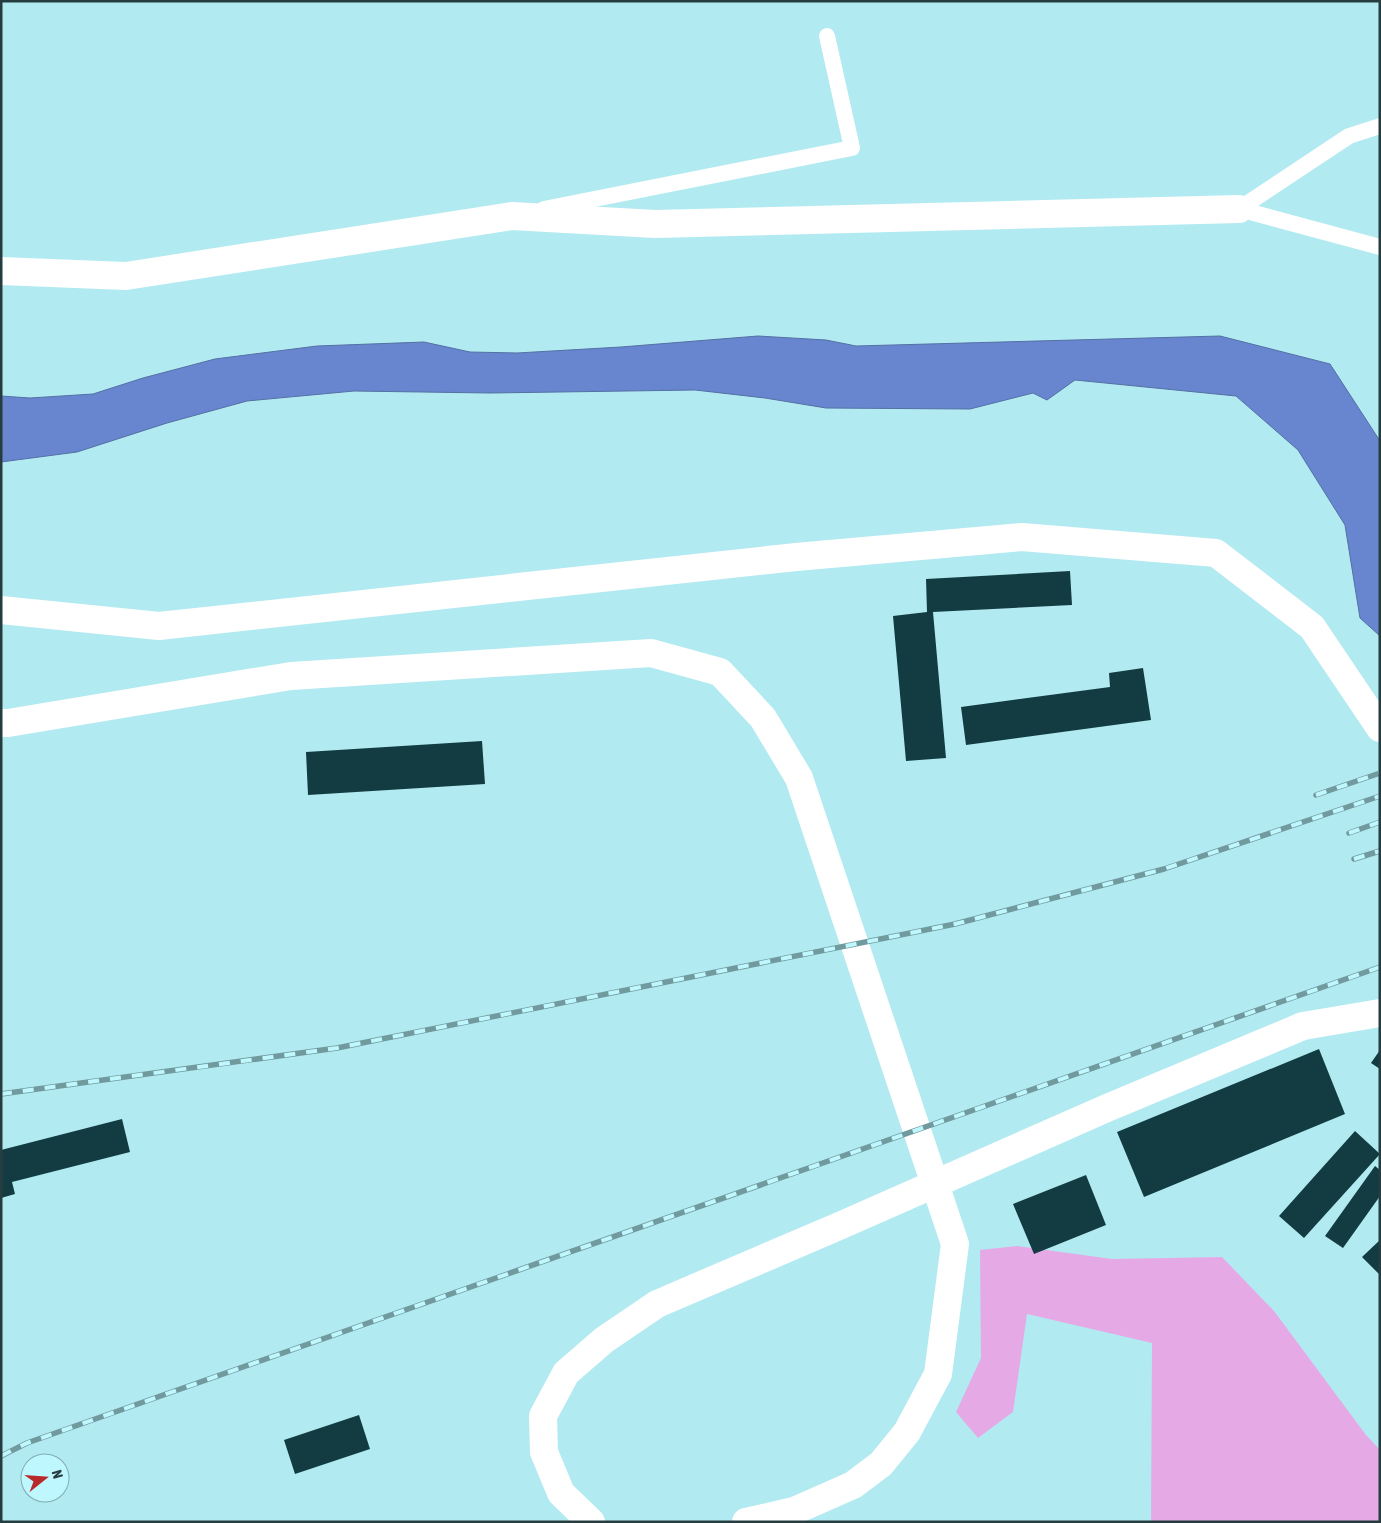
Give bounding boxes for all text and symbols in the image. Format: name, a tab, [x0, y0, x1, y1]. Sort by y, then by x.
north arrow	[20, 1453, 70, 1503]
text: N	[49, 1468, 66, 1480]

